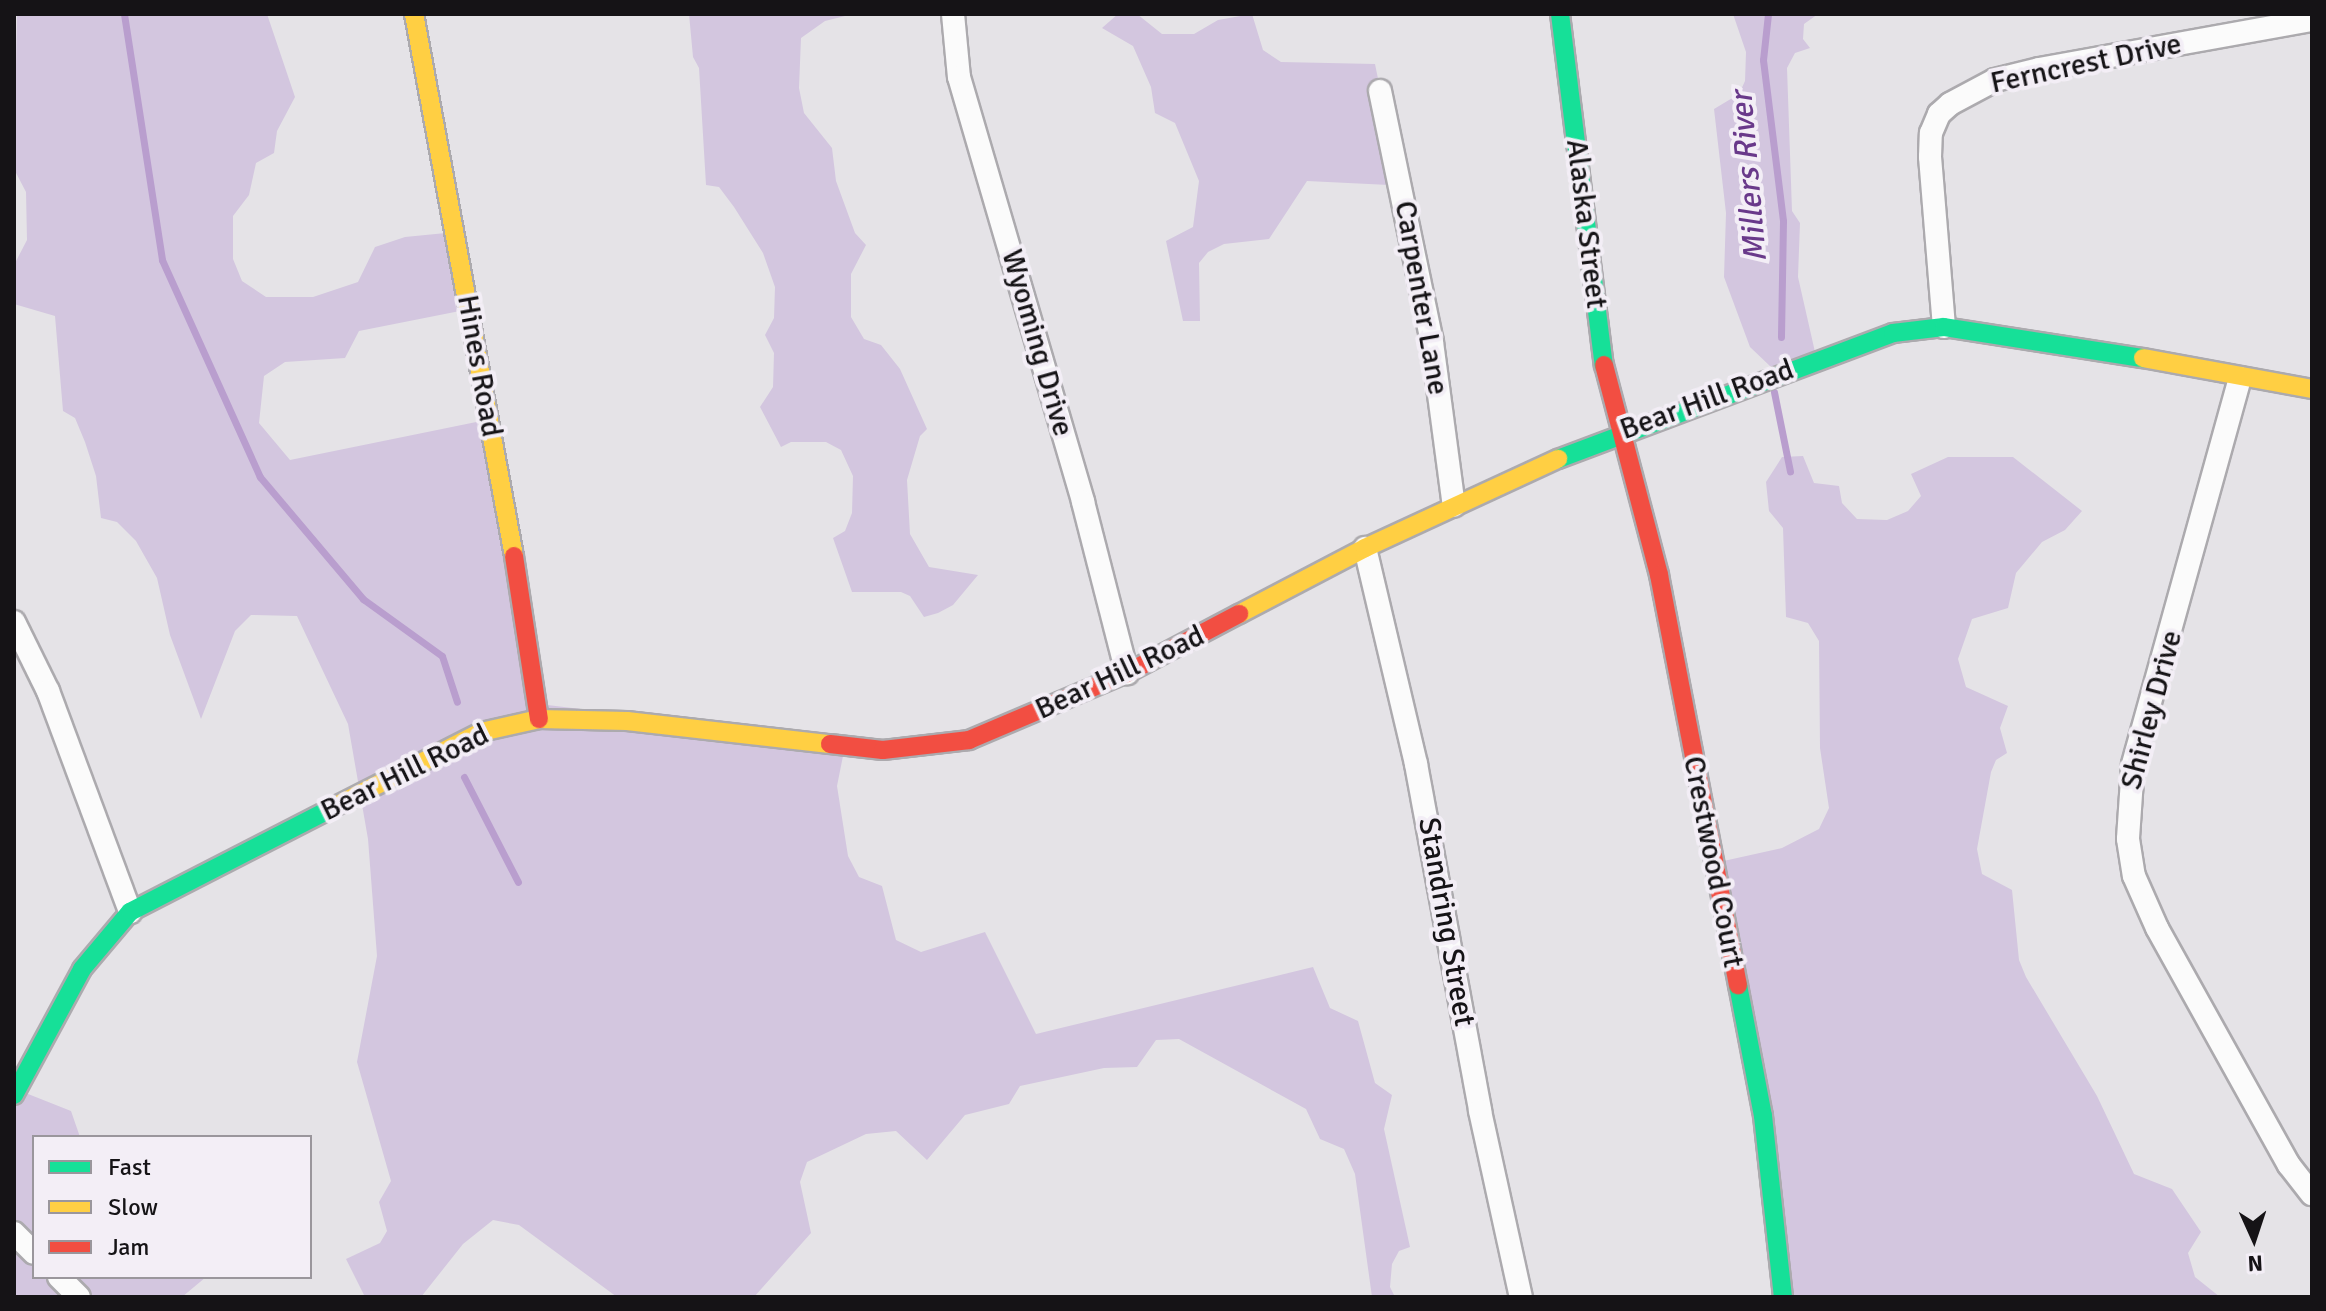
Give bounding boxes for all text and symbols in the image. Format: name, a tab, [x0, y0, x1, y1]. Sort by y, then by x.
street label: Ferncrest Drive	[1987, 26, 2185, 102]
water label: Millers River	[1722, 90, 1776, 264]
street label: Alaska Street	[1558, 137, 1614, 311]
street label: Carpenter Lane	[1386, 198, 1456, 398]
street label: Wyoming Drive	[993, 245, 1081, 441]
street label: Hines Road	[449, 292, 509, 440]
street label: Bear Hill Road	[1615, 352, 1799, 448]
street label: Bear Hill Road	[1030, 618, 1210, 728]
street label: Shirley Drive	[2114, 627, 2190, 793]
street label: Bear Hill Road	[315, 717, 495, 829]
street label: Crestwood Court	[1675, 753, 1751, 971]
street label: Standring Street	[1410, 815, 1482, 1029]
legend	[32, 1135, 312, 1279]
text: Fast	[108, 1152, 151, 1182]
text: Slow	[108, 1192, 158, 1222]
north arrow	[2214, 1199, 2294, 1279]
text: Jam	[108, 1232, 149, 1262]
text: N	[2247, 1250, 2264, 1277]

